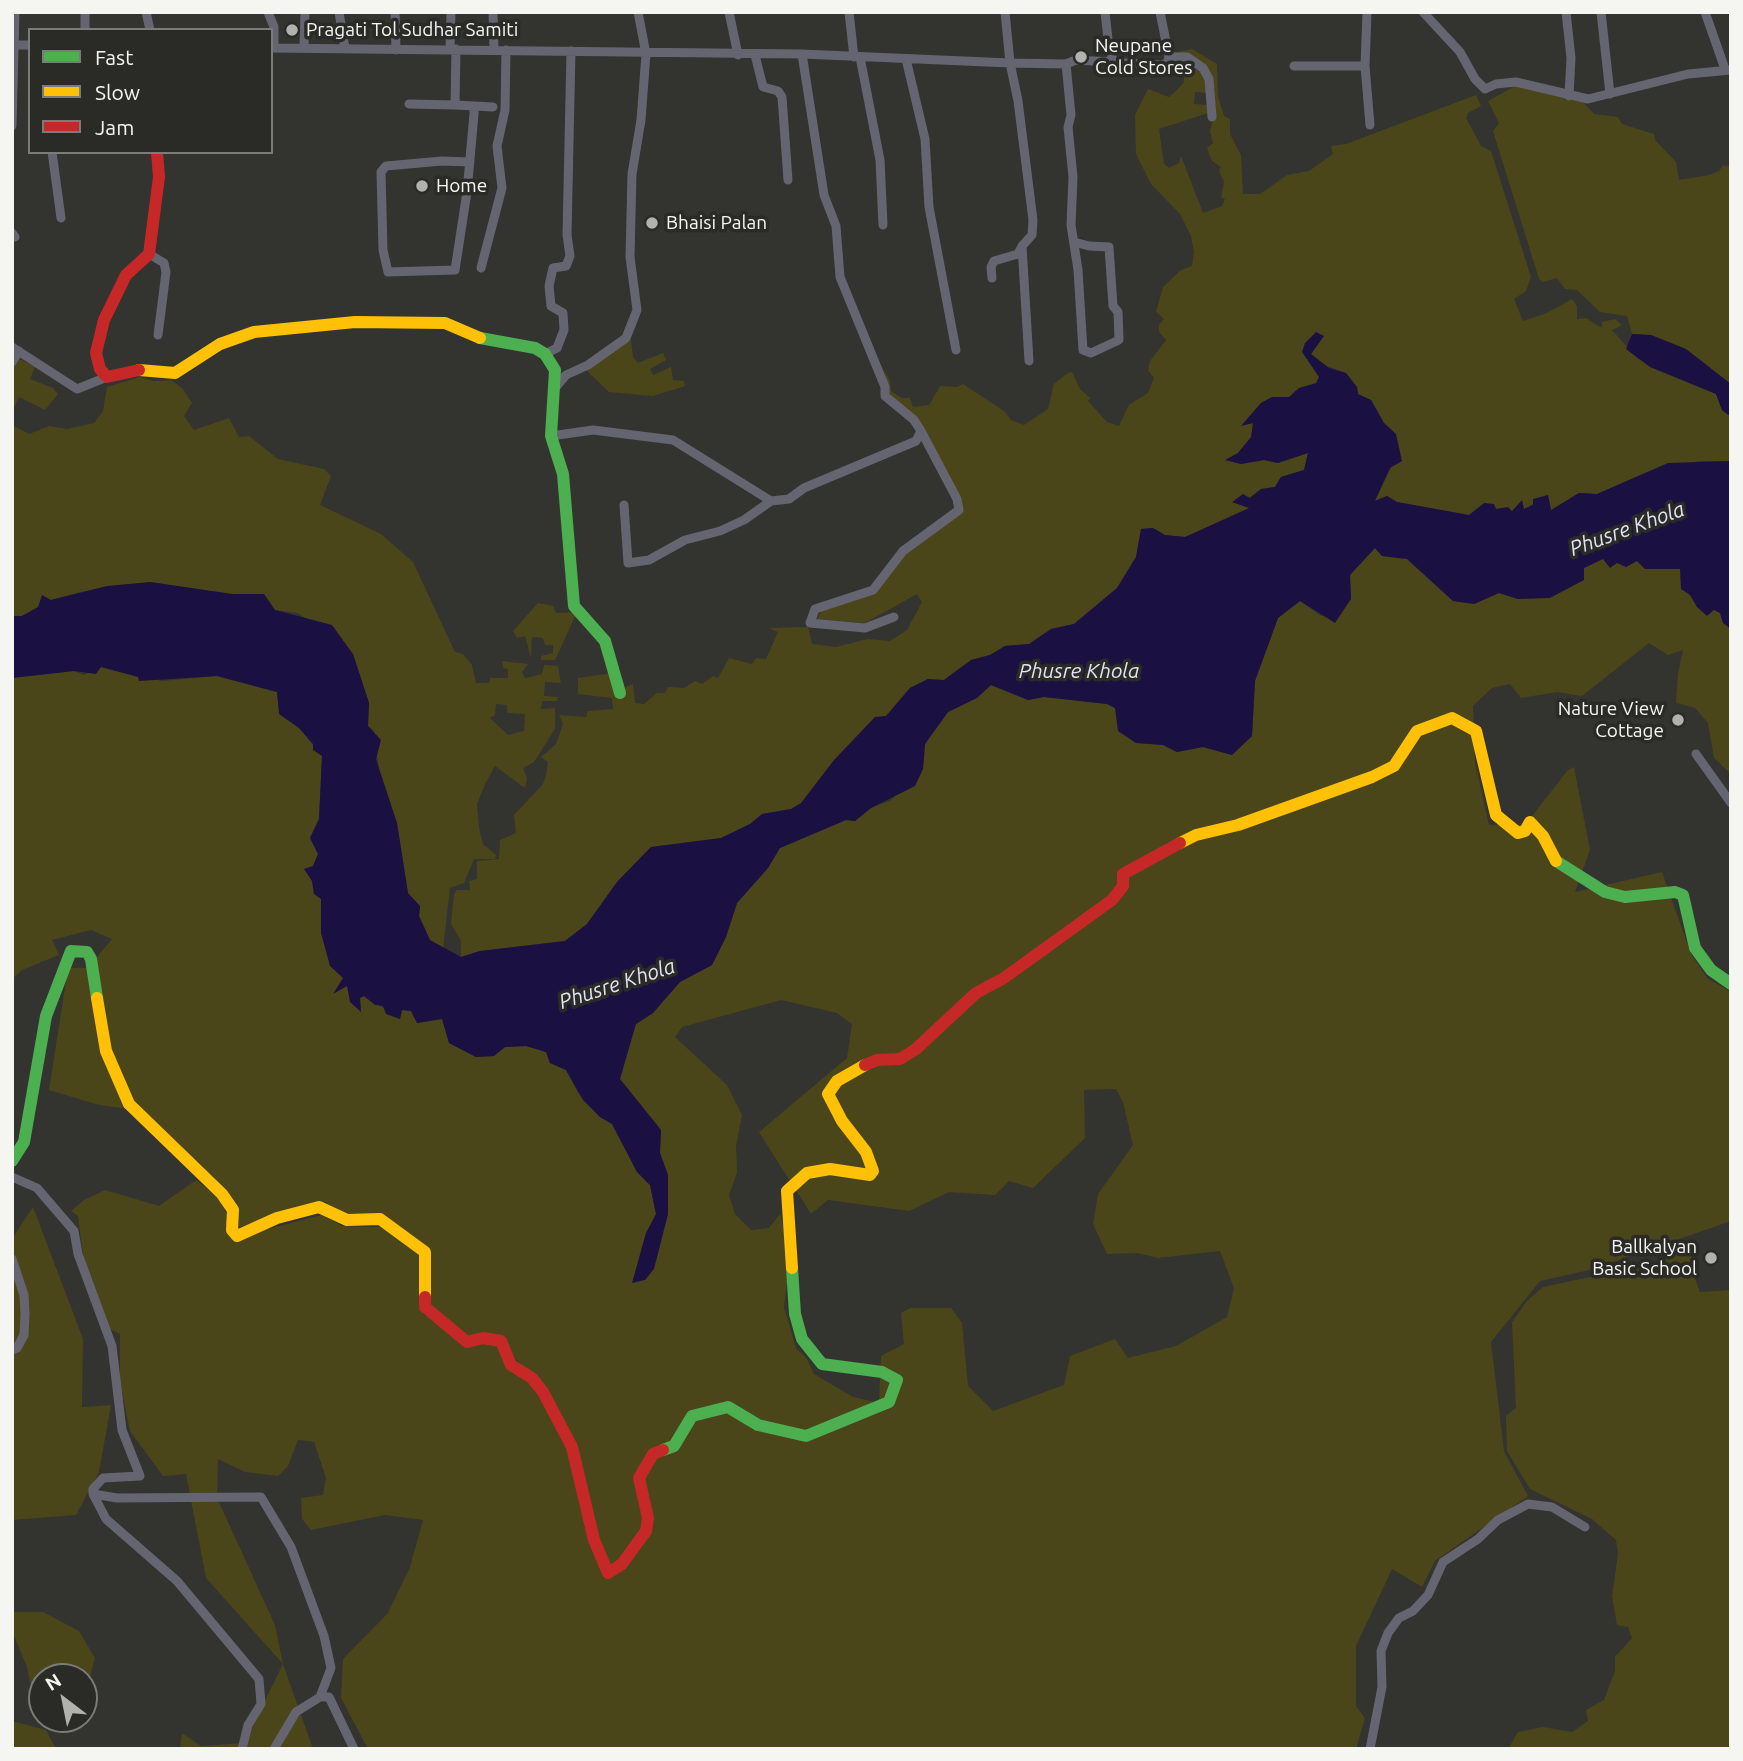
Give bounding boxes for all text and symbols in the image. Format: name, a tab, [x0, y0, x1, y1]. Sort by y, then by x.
place label: Pragati Tol Sudhar Samiti	[306, 19, 518, 41]
marker: Pragati Tol Sudhar Samiti	[284, 22, 300, 38]
legend	[28, 28, 273, 154]
place label: Neupane Cold Stores	[1095, 35, 1193, 79]
text: Fast	[95, 45, 133, 69]
marker: Neupane Cold Stores	[1073, 49, 1089, 65]
text: Slow	[95, 80, 140, 104]
text: Jam	[95, 115, 134, 139]
place label: Home	[436, 175, 487, 197]
marker: Home	[414, 178, 430, 194]
place label: Bhaisi Palan	[666, 212, 767, 234]
marker: Bhaisi Palan	[644, 215, 660, 231]
water label: Phusre Khola	[1566, 497, 1688, 561]
water label: Phusre Khola	[1019, 658, 1139, 684]
place label: Nature View Cottage	[1558, 698, 1664, 742]
marker: Nature View Cottage	[1670, 712, 1686, 728]
water label: Phusre Khola	[556, 953, 678, 1015]
place label: Ballkalyan Basic School	[1592, 1236, 1697, 1280]
marker: Ballkalyan Basic School	[1703, 1250, 1719, 1266]
north arrow	[28, 1663, 98, 1733]
text: N	[41, 1669, 65, 1695]

